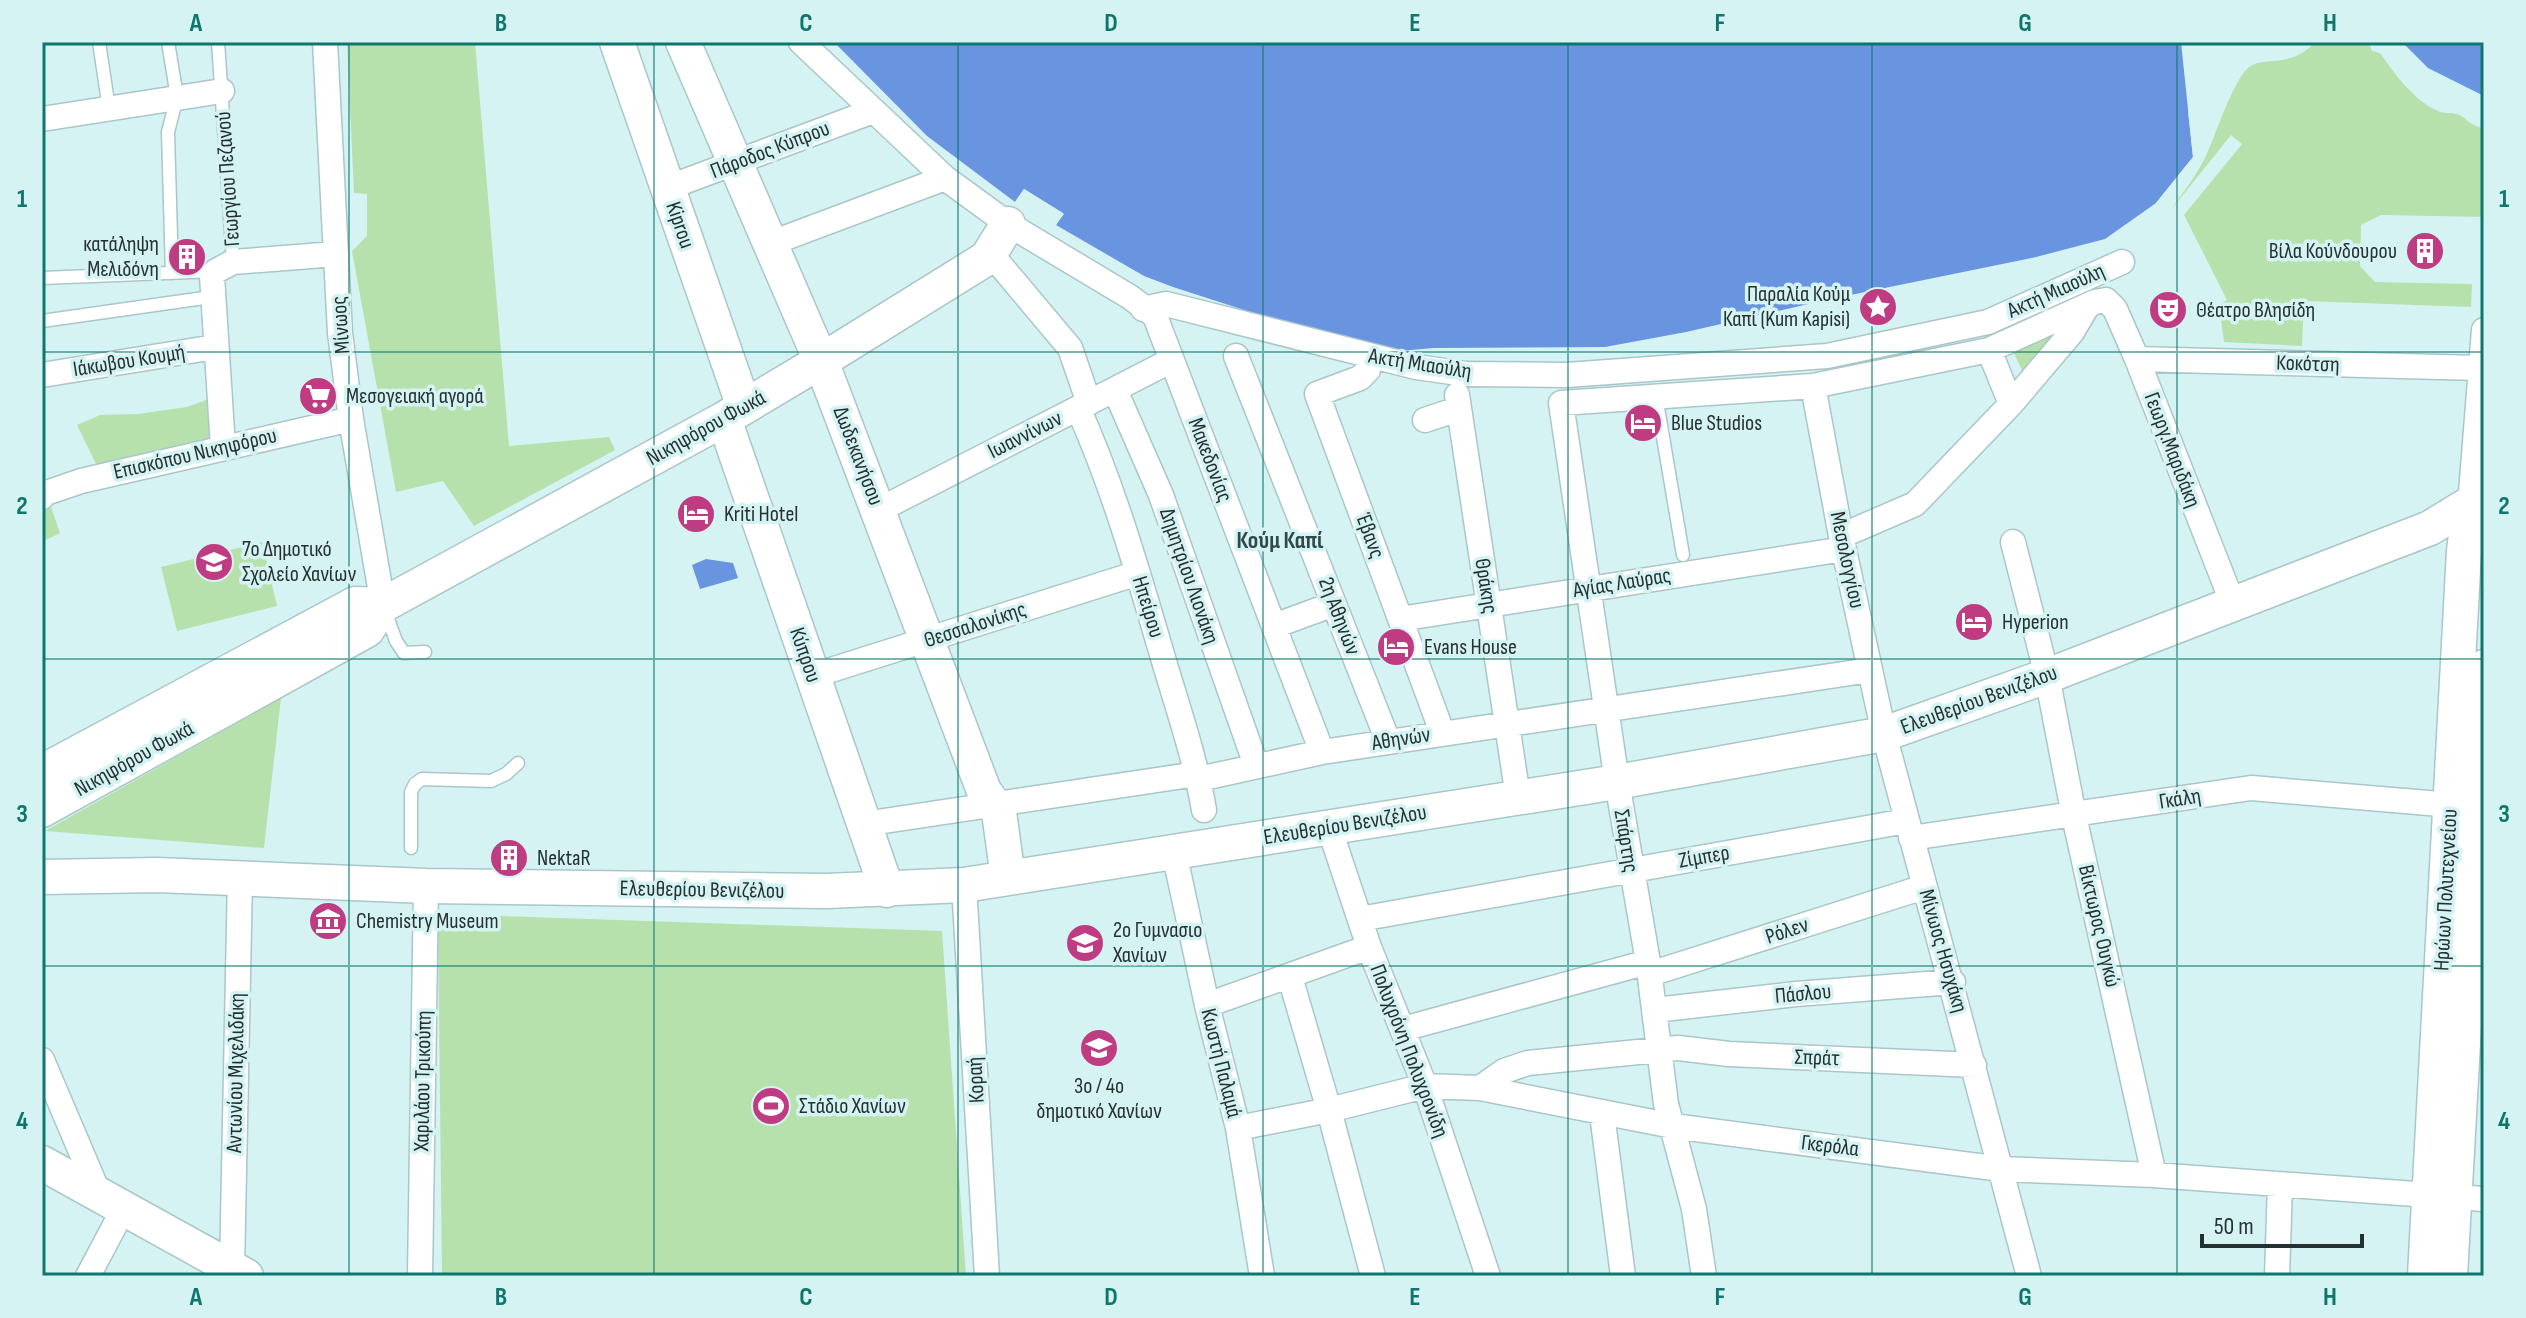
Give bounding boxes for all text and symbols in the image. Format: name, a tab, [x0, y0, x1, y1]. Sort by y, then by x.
text: A	[189, 8, 203, 39]
text: B	[495, 8, 507, 39]
text: C	[799, 8, 813, 39]
text: D	[1104, 8, 1118, 39]
text: E	[1409, 8, 1421, 39]
text: F	[1715, 8, 1726, 39]
text: G	[2018, 8, 2032, 39]
text: H	[2323, 8, 2337, 39]
street label: Γεωργίου Πεζανού	[210, 110, 246, 248]
street label: Πάροδος Κύπρου	[707, 115, 833, 185]
text: 1	[17, 184, 27, 215]
text: 1	[2499, 184, 2509, 215]
street label: Kiprou	[660, 198, 700, 252]
building icon: Βίλα Κούνδουρου	[2404, 230, 2446, 272]
place label: κατάληψη Μελιδόνη	[83, 231, 159, 283]
building icon: κατάληψη Μελιδόνη	[166, 236, 208, 278]
place label: Βίλα Κούνδουρου	[2269, 238, 2397, 265]
street label: Ακτή Μιαούλη	[2002, 258, 2109, 325]
place label: Παραλία Κούμ Καπί (Kum Kapisi)	[1723, 281, 1851, 333]
place icon: Παραλία Κούμ Καπί (Kum Kapisi)	[1857, 286, 1899, 328]
theatre icon: Θέατρο Βλησίδη	[2147, 289, 2189, 331]
street label: Μίνωος	[326, 295, 356, 355]
place label: Θέατρο Βλησίδη	[2196, 297, 2315, 324]
street label: Ιάκωβου Κουμή	[71, 339, 187, 383]
street label: Ακτή Μιαούλη	[1366, 342, 1473, 385]
street label: Κοκότση	[2276, 349, 2340, 379]
supermarket icon: Μεσογειακή αγορά	[297, 375, 339, 417]
place label: Μεσογειακή αγορά	[346, 383, 484, 410]
street label: Νικηφόρου Φωκά	[642, 384, 771, 472]
street label: Γεωργ.Μαριδάκη	[2138, 389, 2206, 511]
hotel icon: Blue Studios	[1622, 402, 1664, 444]
street label: Δωδεκανήσου	[827, 403, 889, 509]
street label: Ιωαννίνων	[983, 405, 1067, 465]
place label: Blue Studios	[1671, 410, 1762, 437]
street label: Μακεδονίας	[1182, 414, 1238, 506]
street label: Επισκόπου Νικηφόρου	[111, 422, 279, 486]
text: 2	[16, 491, 28, 522]
text: 2	[2498, 491, 2510, 522]
hotel icon: Kriti Hotel	[675, 493, 717, 535]
place label: Kriti Hotel	[724, 501, 798, 528]
street label: Δημητρίου Λιονάκη	[1153, 504, 1225, 648]
street label: Έβανς	[1349, 509, 1391, 562]
street label: Μεσολογγίου	[1824, 509, 1870, 611]
district label: Κούμ Καπί	[1237, 526, 1324, 555]
place label: 7ο Δημοτικό Σχολείο Χανίων	[242, 536, 356, 588]
school or university icon: 7ο Δημοτικό Σχολείο Χανίων	[193, 541, 235, 583]
street label: Θράκης	[1468, 556, 1504, 616]
street label: Αγίας Λαύρας	[1570, 562, 1673, 604]
street label: Ηπείρου	[1126, 573, 1170, 641]
street label: 2η Αθηνών	[1312, 573, 1366, 659]
street label: Θεσσαλονίκης	[920, 596, 1030, 654]
hotel icon: Hyperion	[1953, 601, 1995, 643]
place label: Hyperion	[2002, 609, 2069, 636]
street label: Κύπρου	[783, 624, 827, 686]
hotel icon: Evans House	[1375, 626, 1417, 668]
place label: Evans House	[1424, 634, 1517, 661]
street label: Ελευθερίου Βενιζέλου	[1897, 659, 2061, 741]
street label: Νικηφόρου Φωκά	[70, 715, 199, 803]
street label: Αθηνών	[1369, 721, 1433, 757]
street label: Γκάλη	[2157, 782, 2203, 816]
text: 3	[16, 799, 28, 830]
street label: Ελευθερίου Βενιζέλου	[1262, 799, 1428, 851]
text: 3	[2498, 799, 2510, 830]
street label: Σπάρτης	[1608, 808, 1644, 874]
street label: Ηρώων Πολυτεχνείου	[2428, 808, 2464, 972]
building icon: NektaR	[488, 837, 530, 879]
street label: Ζίμπερ	[1676, 839, 1732, 875]
place label: NektaR	[537, 845, 591, 872]
street label: Βίκτωρος Ουγκώ	[2072, 862, 2126, 990]
street label: Ελευθερίου Βενιζέλου	[619, 875, 785, 905]
street label: Μίνωος Ησυχάκη	[1913, 886, 1973, 1016]
museum icon: Chemistry Museum	[307, 900, 349, 942]
place label: Chemistry Museum	[356, 908, 499, 935]
street label: Ρόλεν	[1762, 911, 1812, 951]
place label: 2ο Γυμνασιο Χανίων	[1112, 917, 1202, 969]
school or university icon: 2ο Γυμνασιο Χανίων	[1064, 922, 1106, 964]
street label: Πολυχρόνη Πολυχρονίδη	[1364, 961, 1454, 1141]
street label: Πάσλου	[1774, 978, 1832, 1010]
street label: Αντωνίου Μιχελιδάκη	[221, 993, 251, 1154]
street label: Κωστή Παλαμά	[1194, 1006, 1248, 1121]
street label: Χαριλάου Τρικούπη	[408, 1010, 438, 1153]
school or university icon: 3ο / 4ο δημοτικό Χανίων	[1078, 1027, 1120, 1069]
street label: Σπράτ	[1794, 1044, 1840, 1072]
street label: Κοραή	[961, 1056, 991, 1104]
place label: 3ο / 4ο δημοτικό Χανίων	[1036, 1073, 1162, 1125]
sports icon: Στάδιο Χανίων	[750, 1085, 792, 1127]
place label: Στάδιο Χανίων	[799, 1093, 906, 1120]
text: 4	[16, 1106, 28, 1137]
text: 4	[2498, 1106, 2510, 1137]
street label: Γκερόλα	[1800, 1129, 1861, 1163]
scale bar	[2202, 1198, 2362, 1248]
text: 50 m	[2214, 1212, 2254, 1241]
text: A	[189, 1282, 203, 1313]
text: B	[495, 1282, 507, 1313]
text: C	[799, 1282, 813, 1313]
text: D	[1104, 1282, 1118, 1313]
text: E	[1409, 1282, 1421, 1313]
text: F	[1715, 1282, 1726, 1313]
text: G	[2018, 1282, 2032, 1313]
text: H	[2323, 1282, 2337, 1313]

